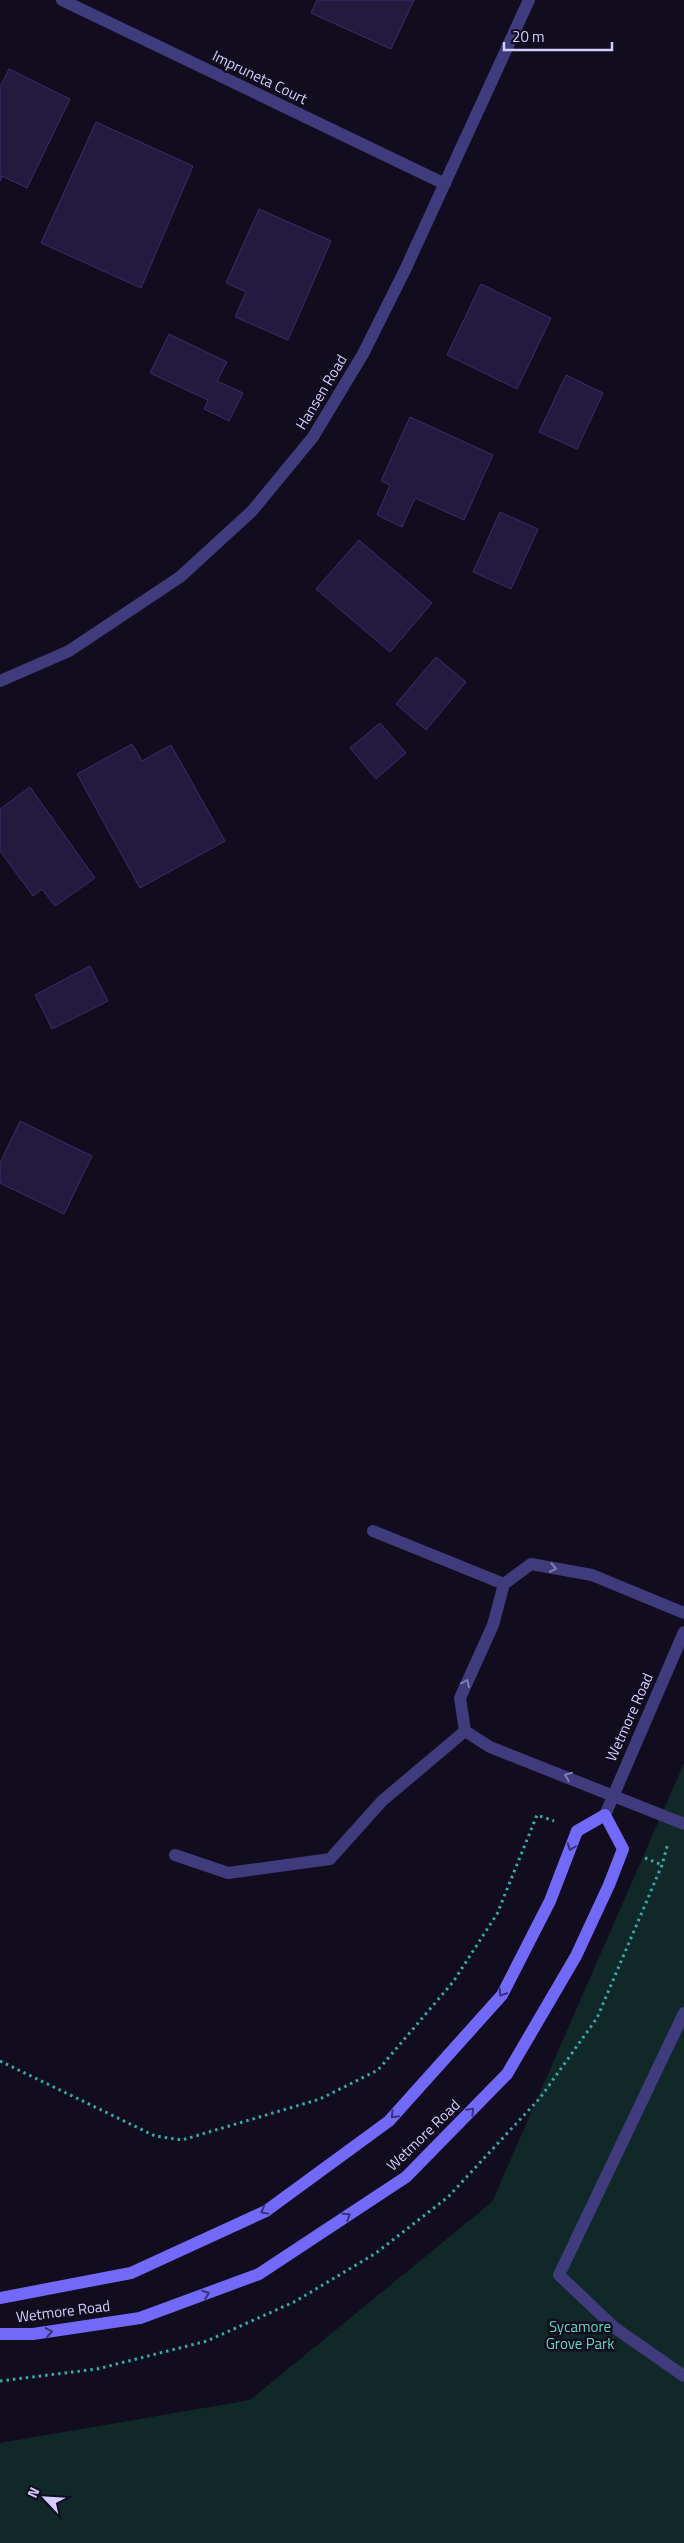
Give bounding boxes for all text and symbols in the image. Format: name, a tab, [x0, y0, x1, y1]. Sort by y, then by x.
scale bar	[504, 20, 612, 52]
text: 20 m	[512, 25, 545, 48]
street label: Impruneta Court	[209, 44, 312, 110]
street label: Hansen Road	[289, 350, 353, 434]
one-way arrow	[548, 1562, 557, 1572]
street label: Wetmore Road	[599, 1669, 659, 1765]
one-way arrow	[460, 1679, 471, 1688]
one-way arrow	[564, 1772, 573, 1783]
one-way arrow	[567, 1842, 577, 1851]
one-way arrow	[498, 1988, 508, 1997]
street label: Wetmore Road	[381, 2094, 465, 2176]
one-way arrow	[465, 2108, 474, 2117]
one-way arrow	[391, 2109, 400, 2118]
one-way arrow	[260, 2205, 269, 2215]
one-way arrow	[342, 2213, 351, 2222]
one-way arrow	[201, 2290, 210, 2300]
street label: Wetmore Road	[15, 2294, 111, 2328]
park label: Sycamore Grove Park	[546, 2315, 614, 2355]
one-way arrow	[45, 2327, 53, 2338]
north arrow	[20, 2473, 70, 2523]
text: N	[21, 2483, 44, 2501]

